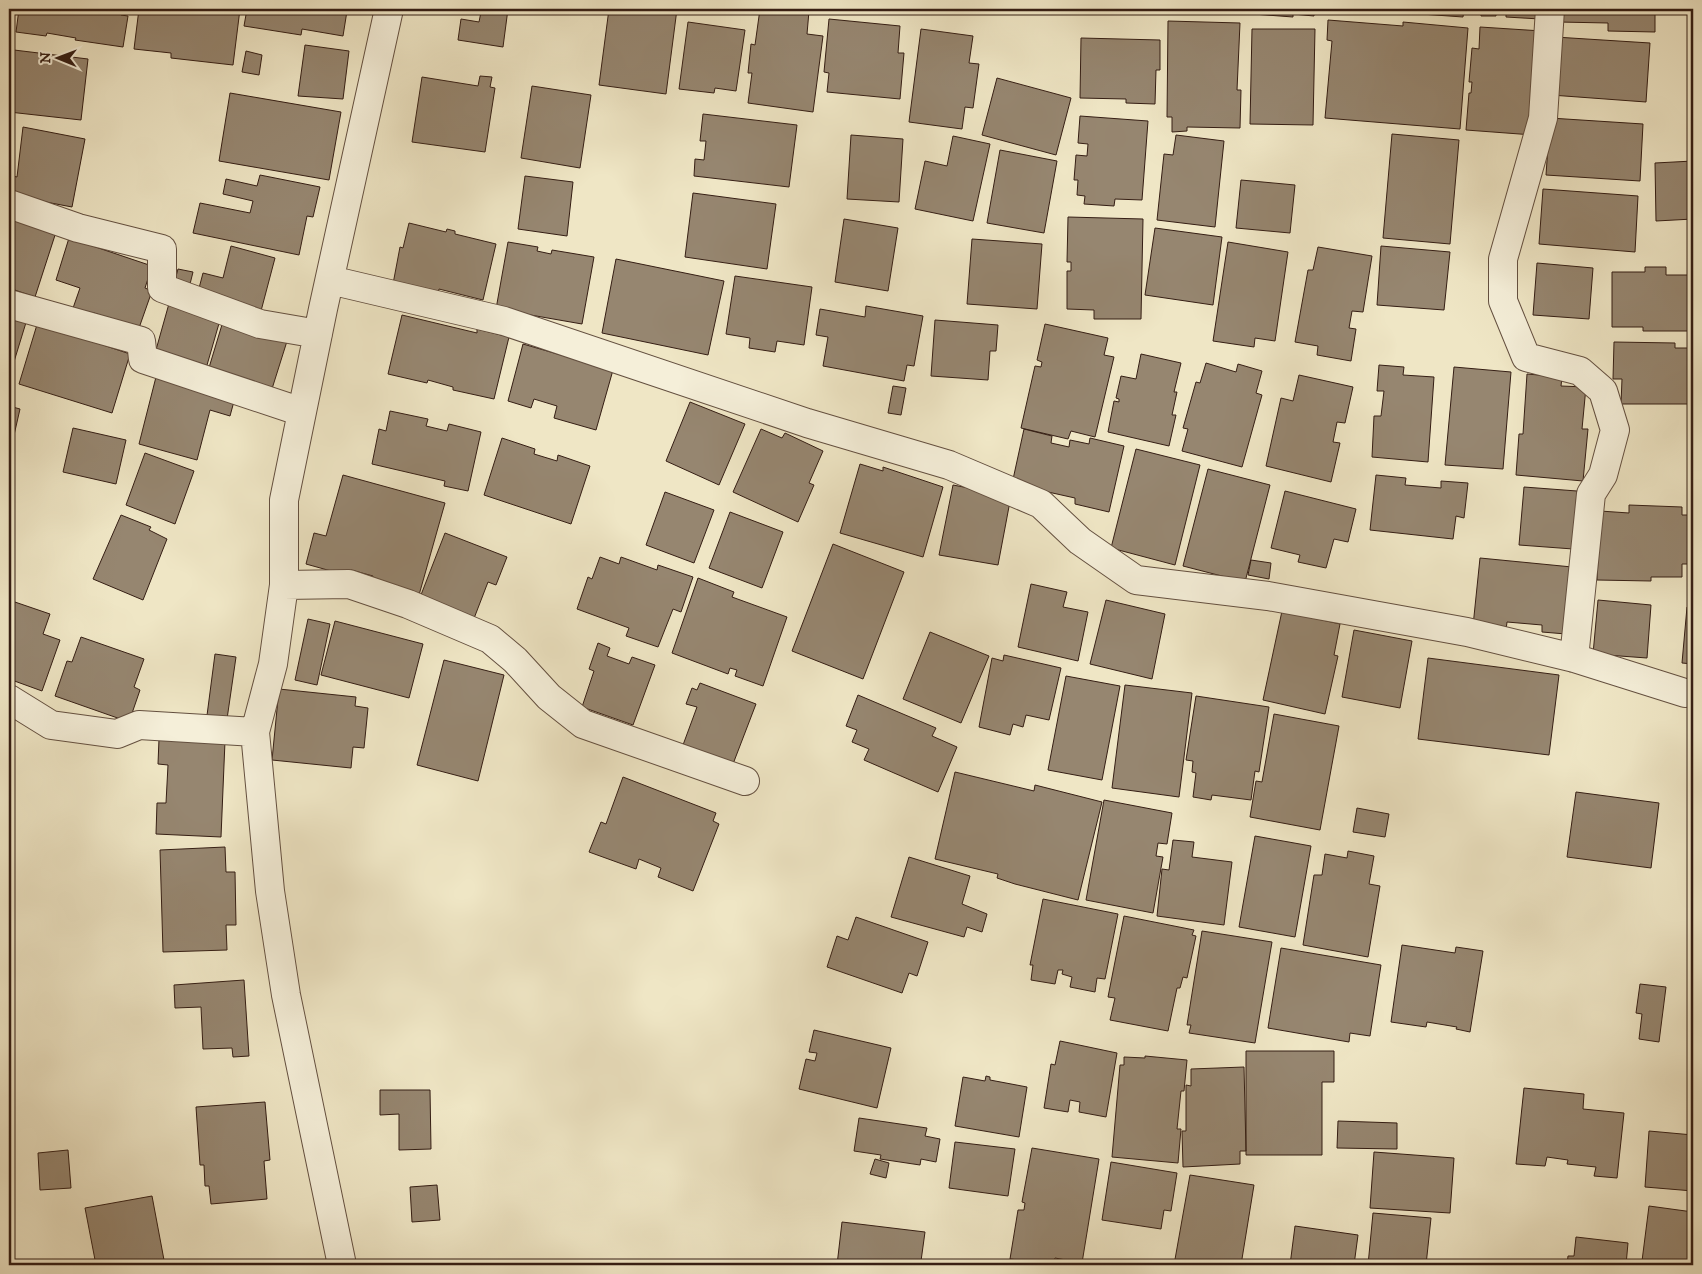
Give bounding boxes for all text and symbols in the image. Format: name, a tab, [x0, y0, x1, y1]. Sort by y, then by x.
north arrow	[32, 32, 82, 82]
text: N	[37, 51, 55, 64]

